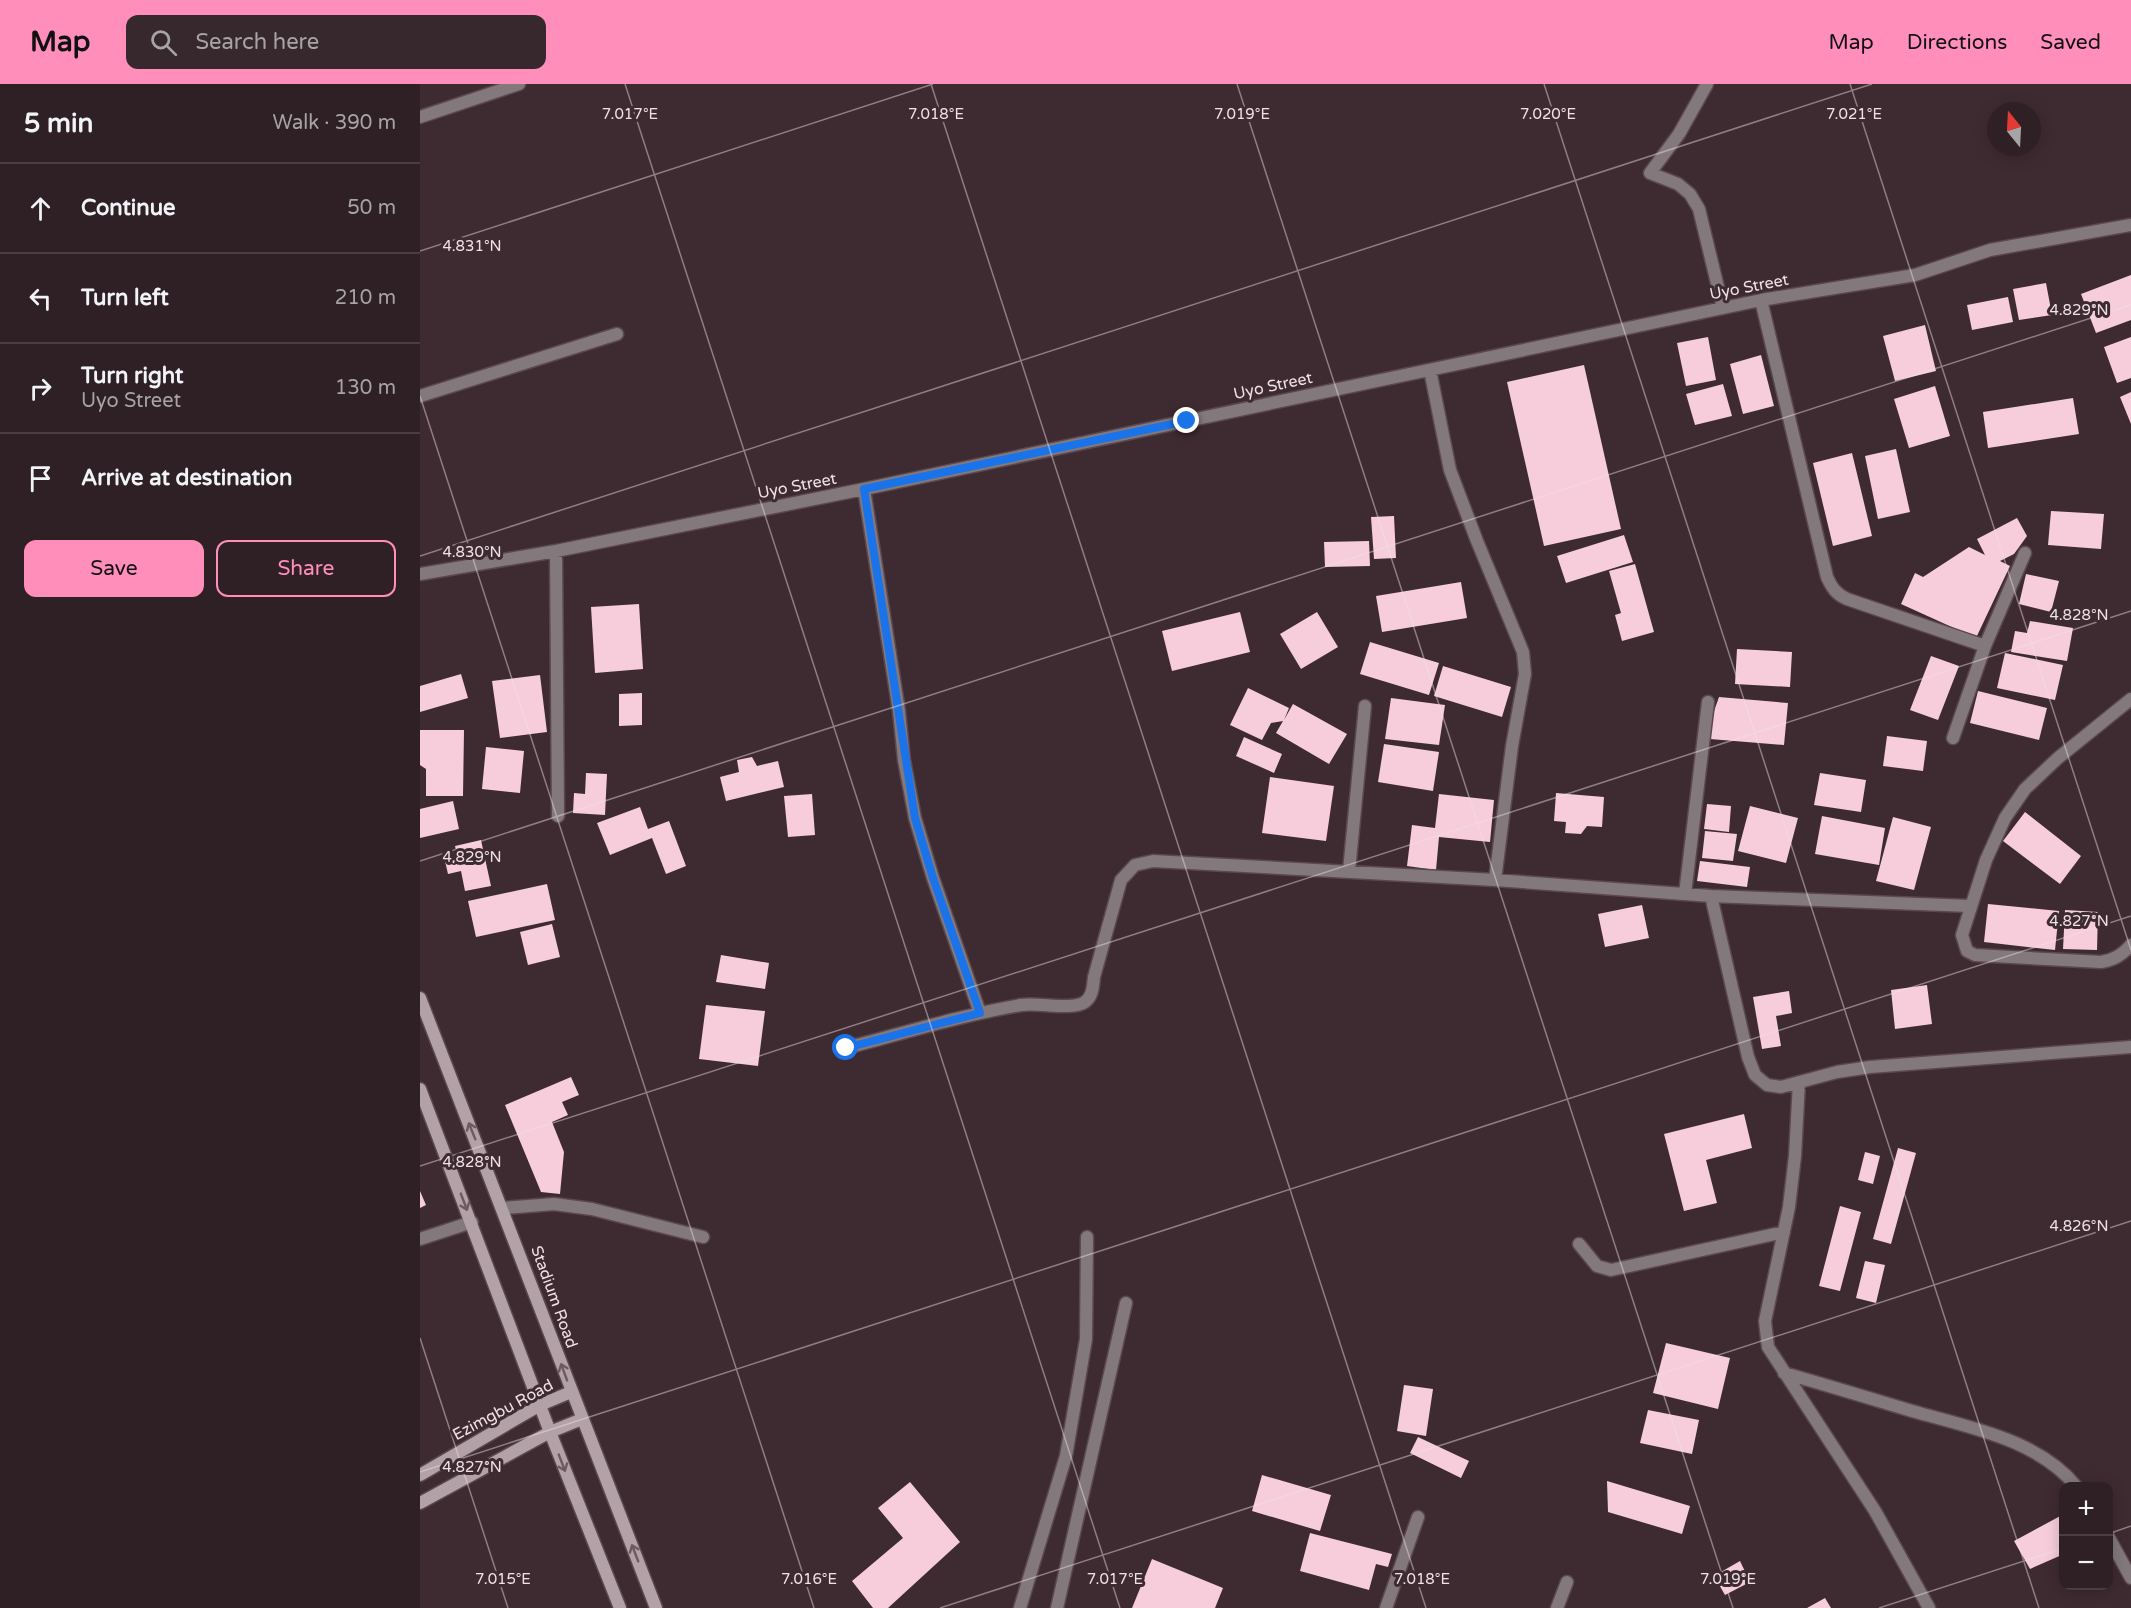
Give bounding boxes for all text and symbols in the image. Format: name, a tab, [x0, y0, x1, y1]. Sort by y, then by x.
search box	[126, 15, 546, 69]
text: Map	[30, 25, 90, 59]
icon: search	[147, 26, 180, 59]
text: Search here	[195, 29, 319, 55]
text: Map	[1828, 30, 1874, 55]
text: Directions	[1907, 30, 2007, 55]
text: Saved	[2040, 30, 2101, 55]
north arrow	[1987, 102, 2041, 156]
text: 7.017°E	[602, 105, 658, 123]
text: 7.018°E	[908, 105, 964, 123]
text: 7.019°E	[1214, 105, 1270, 123]
text: 7.020°E	[1520, 105, 1576, 123]
text: 7.021°E	[1826, 105, 1882, 123]
text: 5 min	[24, 108, 93, 139]
text: Walk · 390 m	[273, 111, 396, 135]
icon: ahead	[24, 192, 57, 225]
text: Continue	[81, 195, 176, 221]
text: 50 m	[347, 196, 396, 220]
text: 4.831°N	[442, 237, 502, 255]
street label: Uyo Street	[1708, 270, 1790, 304]
icon: left	[24, 282, 57, 315]
text: Turn left	[81, 285, 169, 311]
text: 210 m	[335, 286, 396, 310]
text: 4.829°N	[2049, 301, 2109, 319]
text: Turn right	[81, 363, 183, 389]
street label: Uyo Street	[1232, 368, 1314, 404]
icon: right	[24, 372, 57, 405]
text: 130 m	[335, 376, 396, 400]
text: Uyo Street	[81, 389, 181, 413]
route end	[1173, 407, 1199, 433]
icon: arrive	[24, 462, 57, 495]
text: Arrive at destination	[81, 465, 292, 491]
street label: Uyo Street	[756, 469, 838, 503]
button: Save	[24, 540, 204, 597]
button: Share	[216, 540, 396, 597]
text: 4.830°N	[442, 543, 502, 561]
text: 4.828°N	[2049, 606, 2109, 624]
text: 4.829°N	[442, 848, 502, 866]
text: 4.827°N	[2049, 912, 2109, 930]
route start	[832, 1034, 858, 1060]
one-way arrow	[466, 1122, 477, 1141]
text: 4.828°N	[442, 1153, 502, 1171]
one-way arrow	[459, 1192, 470, 1211]
text: 4.826°N	[2049, 1217, 2109, 1235]
street label: Stadium Road	[526, 1243, 582, 1351]
one-way arrow	[557, 1363, 568, 1382]
street label: Ezimgbu Road	[449, 1375, 557, 1445]
one-way arrow	[557, 1453, 568, 1472]
text: 4.827°N	[442, 1458, 502, 1476]
map controls	[2059, 1482, 2113, 1590]
button: +	[2059, 1482, 2113, 1536]
button: −	[2059, 1536, 2113, 1590]
one-way arrow	[629, 1545, 640, 1563]
text: 7.015°E	[475, 1570, 531, 1588]
text: 7.016°E	[781, 1570, 837, 1588]
text: 7.017°E	[1087, 1570, 1143, 1588]
text: 7.018°E	[1394, 1570, 1450, 1588]
text: 7.019°E	[1700, 1570, 1756, 1588]

